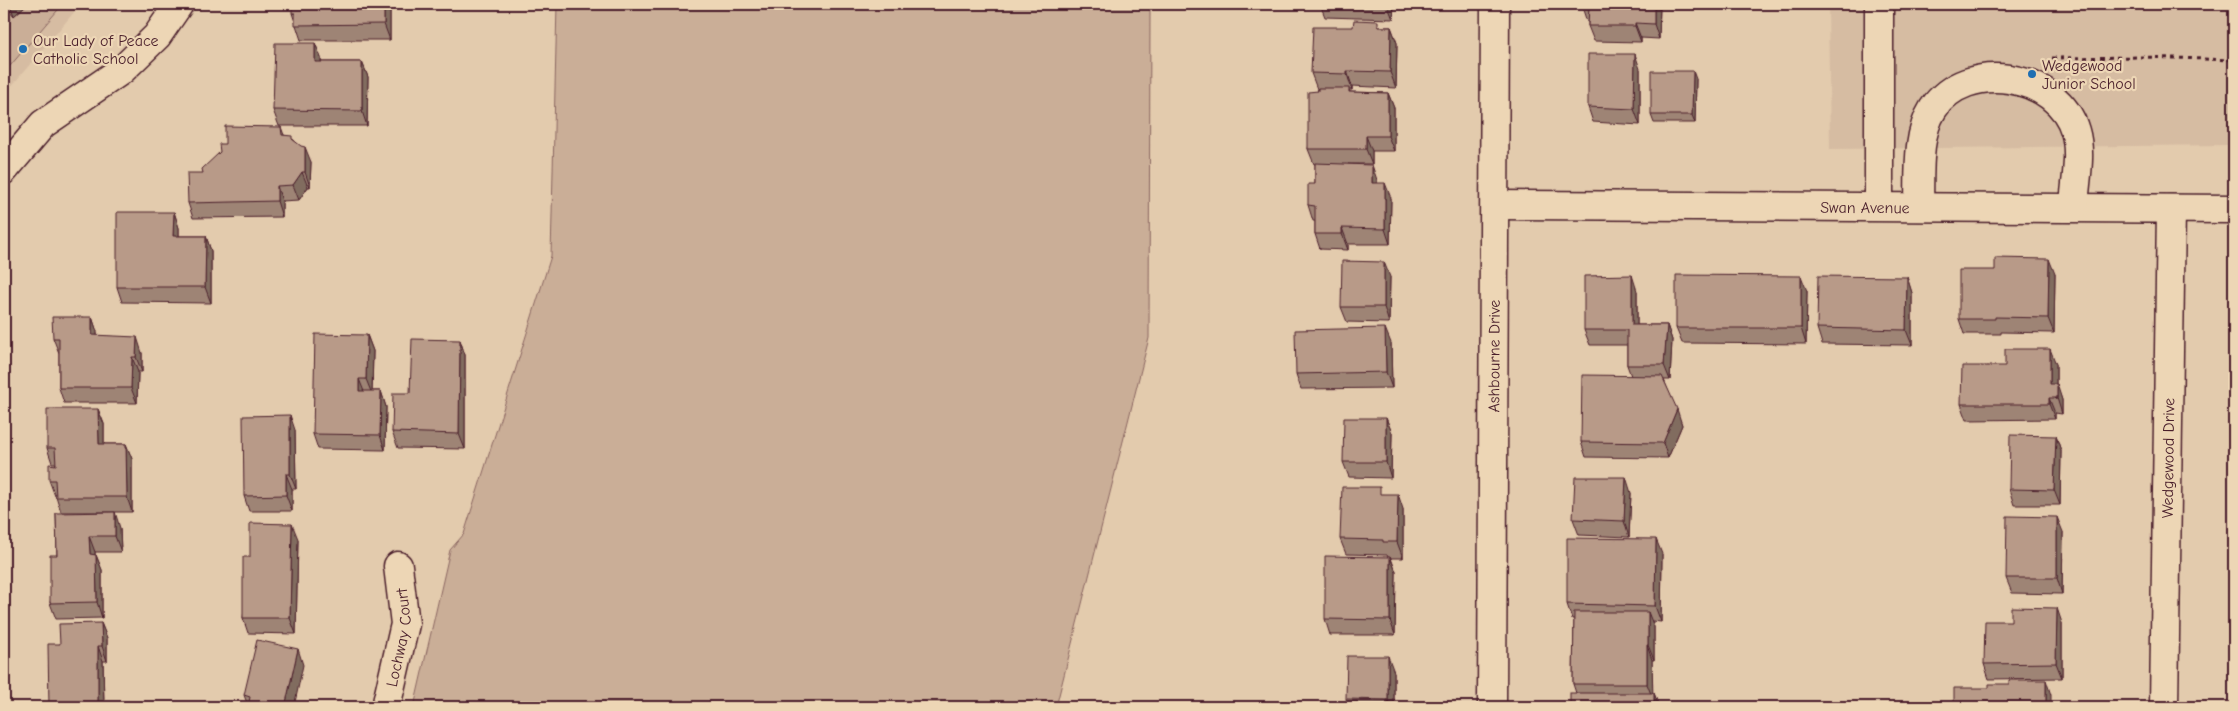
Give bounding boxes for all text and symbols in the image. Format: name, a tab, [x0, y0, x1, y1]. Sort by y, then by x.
place label: Our Lady of Peace Catholic School	[33, 32, 159, 68]
marker: Our Lady of Peace Catholic School	[17, 43, 29, 55]
place label: Wedgewood Junior School	[2042, 57, 2136, 93]
marker: Wedgewood Junior School	[2026, 68, 2038, 80]
street label: Swan Avenue	[1820, 199, 1910, 217]
street label: Ashbourne Drive	[1485, 300, 1504, 412]
street label: Wedgewood Drive	[2159, 398, 2178, 518]
street label: Lochway Court	[383, 587, 415, 689]

